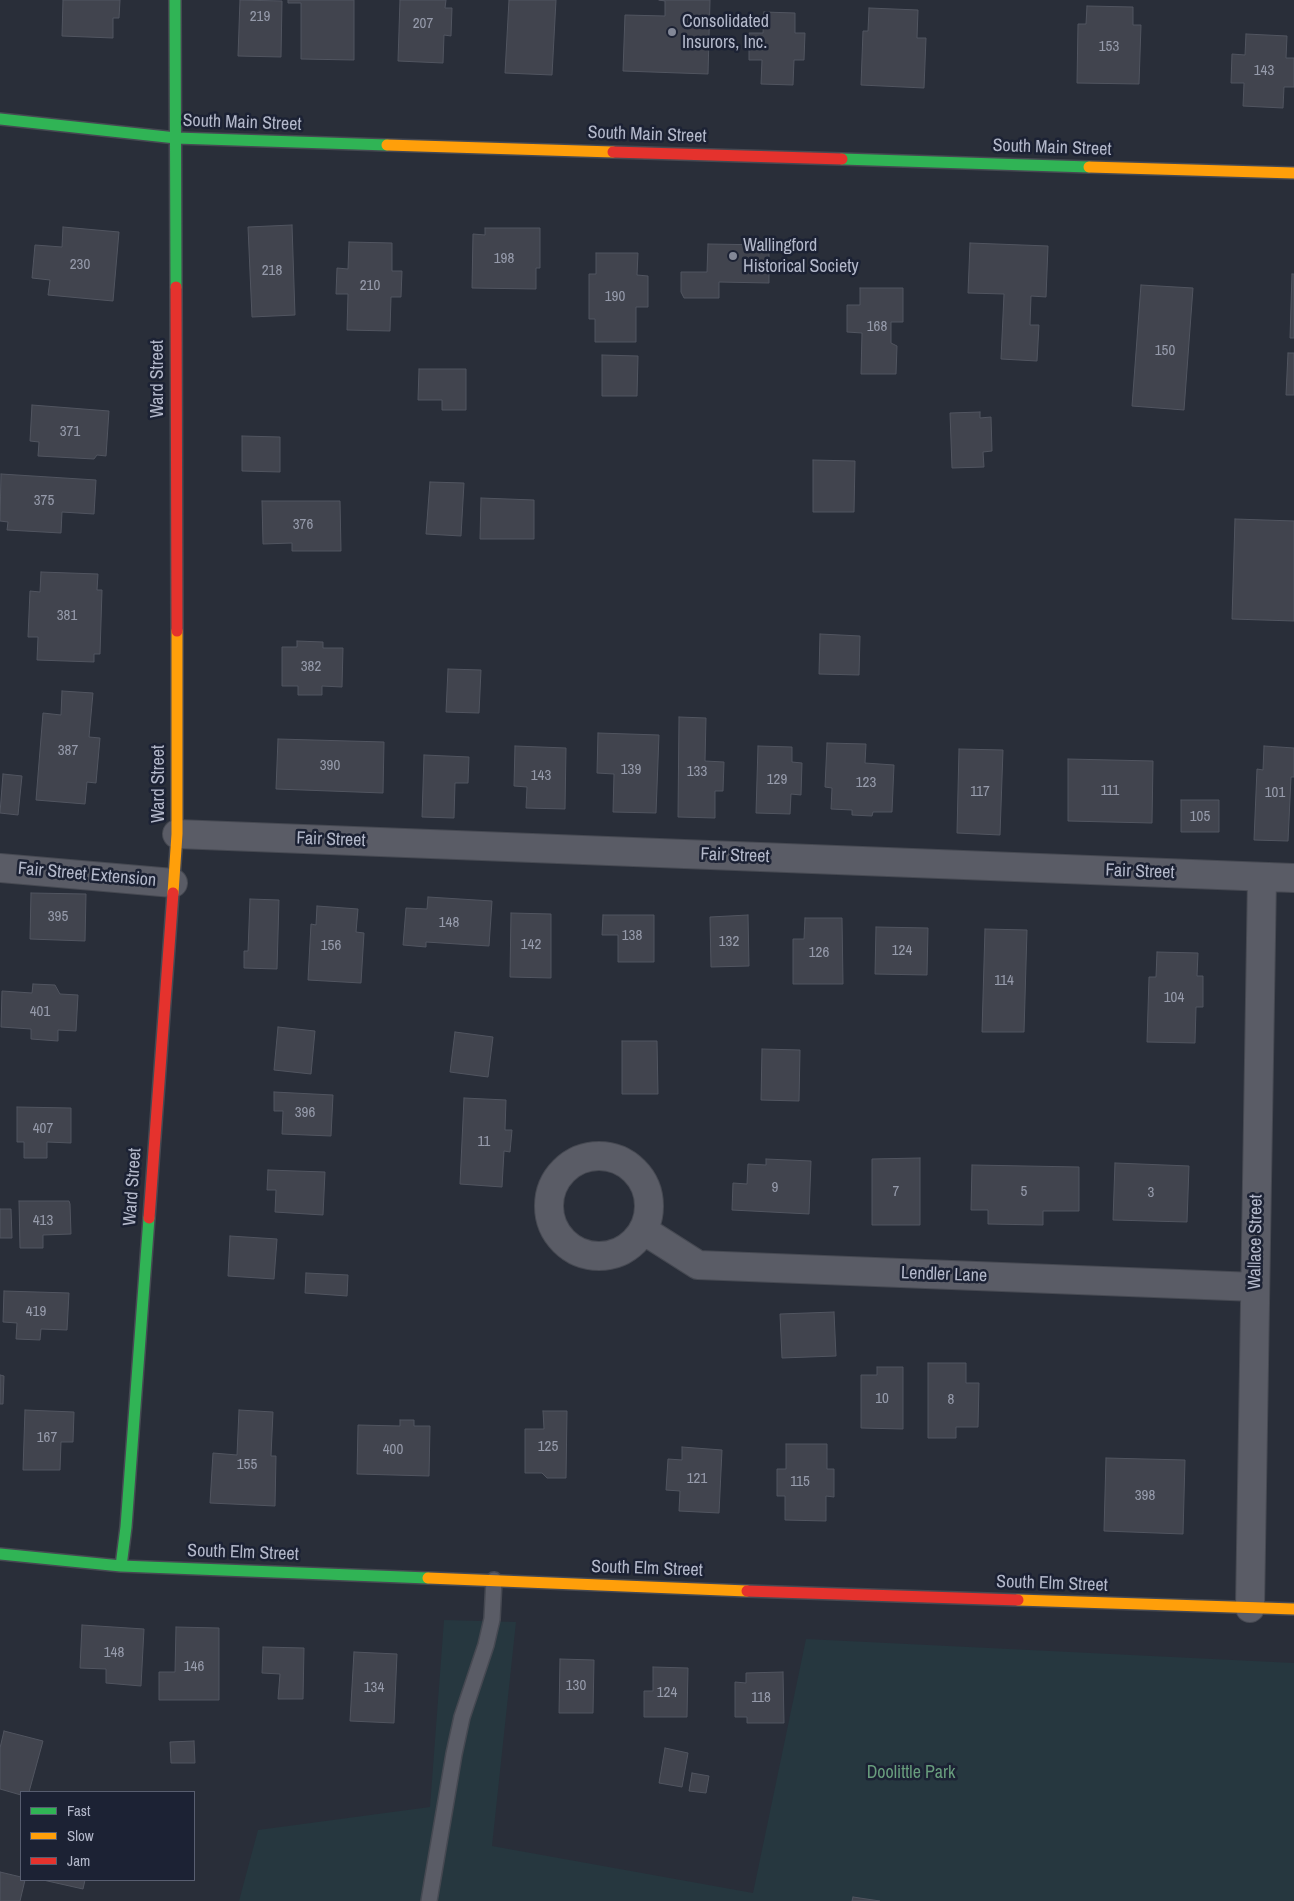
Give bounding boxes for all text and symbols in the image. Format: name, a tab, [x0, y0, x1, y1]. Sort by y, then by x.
house number: 219	[250, 8, 270, 26]
place label: Consolidated Insurors, Inc.	[682, 11, 769, 54]
house number: 207	[413, 15, 433, 33]
marker: Consolidated Insurors, Inc.	[666, 26, 678, 38]
house number: 153	[1099, 38, 1119, 56]
house number: 143	[1254, 62, 1274, 80]
street label: South Main Street	[182, 110, 302, 136]
street label: South Main Street	[587, 122, 707, 148]
street label: South Main Street	[992, 135, 1112, 161]
place label: Wallingford Historical Society	[743, 235, 859, 278]
house number: 198	[494, 250, 514, 268]
marker: Wallingford Historical Society	[727, 250, 739, 262]
house number: 230	[70, 256, 90, 274]
house number: 218	[262, 262, 282, 280]
house number: 210	[360, 277, 380, 295]
house number: 190	[605, 288, 625, 306]
house number: 168	[867, 318, 887, 336]
street label: Ward Street	[147, 340, 169, 418]
house number: 150	[1155, 342, 1175, 360]
house number: 371	[60, 423, 80, 441]
house number: 375	[34, 492, 54, 510]
house number: 376	[293, 516, 313, 534]
house number: 381	[57, 607, 77, 625]
house number: 382	[301, 658, 321, 676]
house number: 387	[58, 742, 78, 760]
street label: Ward Street	[148, 745, 170, 823]
house number: 390	[320, 757, 340, 775]
house number: 139	[621, 761, 641, 779]
house number: 133	[687, 763, 707, 781]
house number: 143	[531, 767, 551, 785]
house number: 129	[767, 771, 787, 789]
house number: 123	[856, 774, 876, 792]
house number: 111	[1101, 782, 1119, 800]
house number: 117	[970, 783, 990, 801]
house number: 101	[1265, 784, 1285, 802]
house number: 105	[1190, 808, 1210, 826]
street label: Fair Street	[296, 828, 366, 852]
street label: Fair Street	[700, 844, 770, 868]
street label: Fair Street Extension	[17, 858, 157, 892]
street label: Fair Street	[1105, 860, 1175, 884]
house number: 395	[48, 908, 68, 926]
house number: 148	[439, 914, 459, 932]
house number: 138	[622, 927, 642, 945]
house number: 132	[719, 933, 739, 951]
house number: 142	[521, 936, 541, 954]
house number: 156	[321, 937, 341, 955]
house number: 124	[892, 942, 912, 960]
house number: 126	[809, 944, 829, 962]
house number: 114	[994, 972, 1014, 990]
house number: 104	[1164, 989, 1184, 1007]
house number: 401	[30, 1003, 50, 1021]
house number: 396	[295, 1104, 315, 1122]
house number: 407	[33, 1120, 53, 1138]
house number: 11	[478, 1133, 490, 1151]
street label: Ward Street	[119, 1147, 147, 1227]
house number: 9	[772, 1179, 778, 1197]
house number: 7	[893, 1183, 899, 1201]
house number: 5	[1021, 1183, 1027, 1201]
house number: 3	[1148, 1184, 1154, 1202]
street label: Wallace Street	[1244, 1194, 1268, 1290]
house number: 413	[33, 1212, 53, 1230]
street label: Lendler Lane	[901, 1263, 987, 1287]
house number: 419	[26, 1303, 46, 1321]
house number: 10	[875, 1390, 889, 1408]
house number: 8	[948, 1391, 954, 1409]
house number: 167	[37, 1429, 57, 1447]
house number: 125	[538, 1438, 558, 1456]
house number: 400	[383, 1441, 403, 1459]
house number: 155	[237, 1456, 257, 1474]
house number: 121	[687, 1470, 707, 1488]
house number: 115	[790, 1473, 810, 1491]
house number: 398	[1135, 1487, 1155, 1505]
street label: South Elm Street	[187, 1540, 299, 1566]
street label: South Elm Street	[591, 1556, 703, 1582]
street label: South Elm Street	[996, 1571, 1108, 1597]
house number: 148	[104, 1644, 124, 1662]
house number: 146	[184, 1658, 204, 1676]
house number: 130	[566, 1677, 586, 1695]
house number: 134	[364, 1679, 384, 1697]
house number: 124	[657, 1684, 677, 1702]
house number: 118	[751, 1689, 771, 1707]
park label: Doolittle Park	[867, 1762, 955, 1784]
legend	[20, 1791, 195, 1881]
text: Fast	[67, 1800, 90, 1821]
text: Slow	[67, 1825, 94, 1846]
text: Jam	[67, 1850, 90, 1871]

